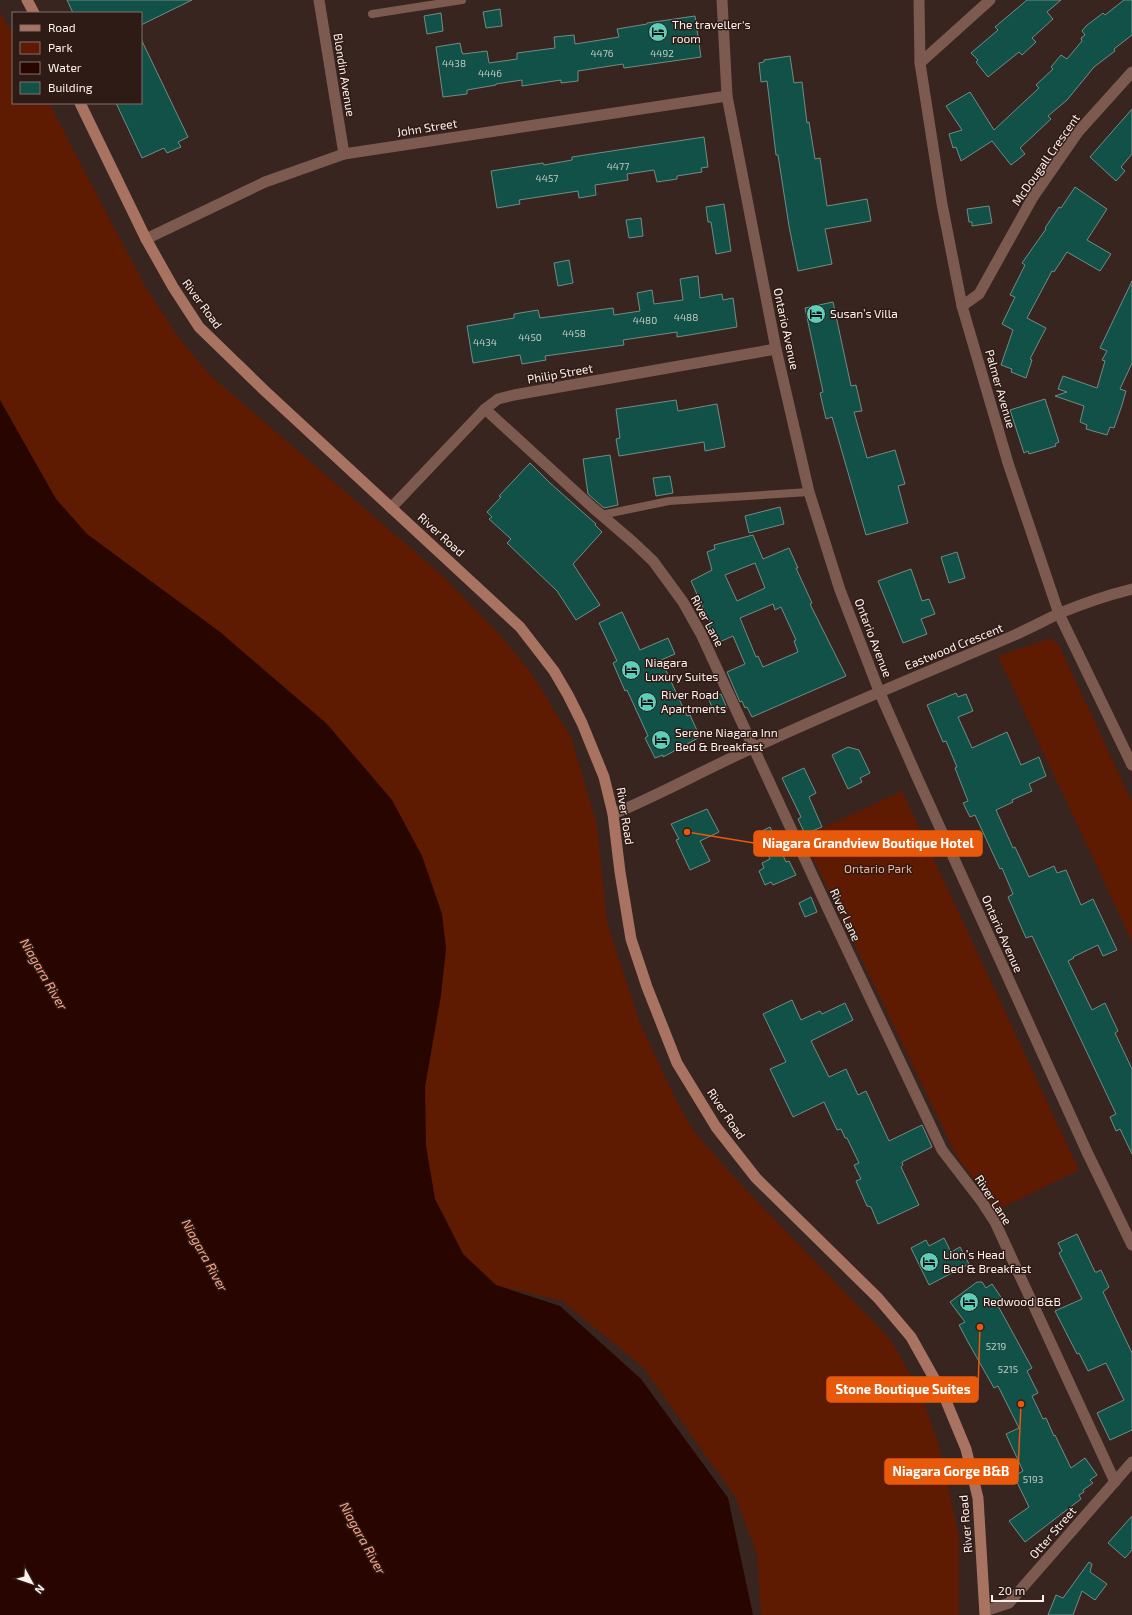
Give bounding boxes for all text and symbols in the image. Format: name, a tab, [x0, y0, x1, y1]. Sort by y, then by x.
legend	[12, 12, 142, 104]
place label: The traveller's room	[672, 17, 751, 45]
text: Road	[48, 20, 76, 34]
hotel icon: The traveller's room	[647, 21, 669, 43]
street label: Blondin Avenue	[331, 32, 358, 118]
text: Park	[48, 40, 73, 54]
house number: 4476	[590, 47, 614, 59]
house number: 4492	[650, 47, 674, 59]
house number: 4438	[442, 57, 466, 69]
text: Water	[48, 60, 82, 74]
house number: 4446	[478, 67, 502, 79]
text: Building	[48, 80, 93, 94]
street label: McDougall Crescent	[1008, 111, 1082, 208]
street label: John Street	[396, 115, 458, 139]
house number: 4477	[607, 160, 629, 172]
house number: 4457	[536, 172, 558, 184]
street label: River Road	[180, 276, 226, 331]
street label: Ontario Avenue	[771, 287, 802, 371]
hotel icon: Susan’s Villa	[805, 303, 827, 325]
place label: Susan’s Villa	[830, 306, 898, 320]
house number: 4488	[674, 311, 698, 323]
house number: 4480	[633, 314, 657, 326]
house number: 4458	[562, 327, 586, 339]
house number: 4450	[518, 331, 542, 343]
house number: 4434	[473, 336, 497, 348]
street label: Palmer Avenue	[983, 348, 1019, 430]
street label: Philip Street	[526, 360, 594, 386]
street label: River Road	[415, 510, 468, 559]
street label: River Lane	[688, 592, 727, 649]
street label: Ontario Avenue	[852, 596, 895, 679]
street label: Eastwood Crescent	[902, 620, 1005, 672]
place label: Niagara Luxury Suites	[645, 655, 718, 683]
hotel icon: Niagara Luxury Suites	[620, 659, 642, 681]
place label: River Road Apartments	[661, 687, 726, 715]
hotel icon: River Road Apartments	[636, 691, 658, 713]
place label: Serene Niagara Inn Bed & Breakfast	[675, 725, 778, 753]
hotel icon: Serene Niagara Inn Bed & Breakfast	[650, 729, 672, 751]
street label: River Road	[615, 786, 637, 846]
callout: Niagara Grandview Boutique Hotel	[754, 831, 982, 856]
text: Niagara Grandview Boutique Hotel	[762, 835, 975, 851]
park label: Ontario Park	[844, 861, 912, 875]
street label: River Lane	[828, 886, 864, 943]
street label: Ontario Avenue	[980, 893, 1026, 975]
water label: Niagara River	[17, 935, 71, 1014]
street label: River Road	[705, 1085, 749, 1141]
street label: River Lane	[973, 1172, 1015, 1227]
water label: Niagara River	[179, 1216, 232, 1295]
place label: Lion’s Head Bed & Breakfast	[943, 1247, 1032, 1275]
hotel icon: Lion’s Head Bed & Breakfast	[918, 1251, 940, 1273]
hotel icon: Redwood B&B	[958, 1291, 980, 1313]
place label: Redwood B&B	[983, 1294, 1061, 1308]
house number: 5219	[986, 1340, 1007, 1352]
house number: 5215	[998, 1363, 1018, 1375]
callout: Stone Boutique Suites	[827, 1377, 978, 1402]
text: Stone Boutique Suites	[835, 1381, 971, 1397]
callout: Niagara Gorge B&B	[885, 1459, 1018, 1484]
text: Niagara Gorge B&B	[893, 1463, 1009, 1479]
house number: 5193	[1023, 1473, 1043, 1485]
street label: River Road	[956, 1495, 975, 1554]
water label: Niagara River	[337, 1499, 390, 1578]
street label: Otter Street	[1026, 1503, 1079, 1561]
north arrow	[12, 1563, 52, 1603]
scale bar	[992, 1577, 1043, 1603]
text: N	[32, 1583, 48, 1597]
text: 20 m	[998, 1583, 1025, 1597]

